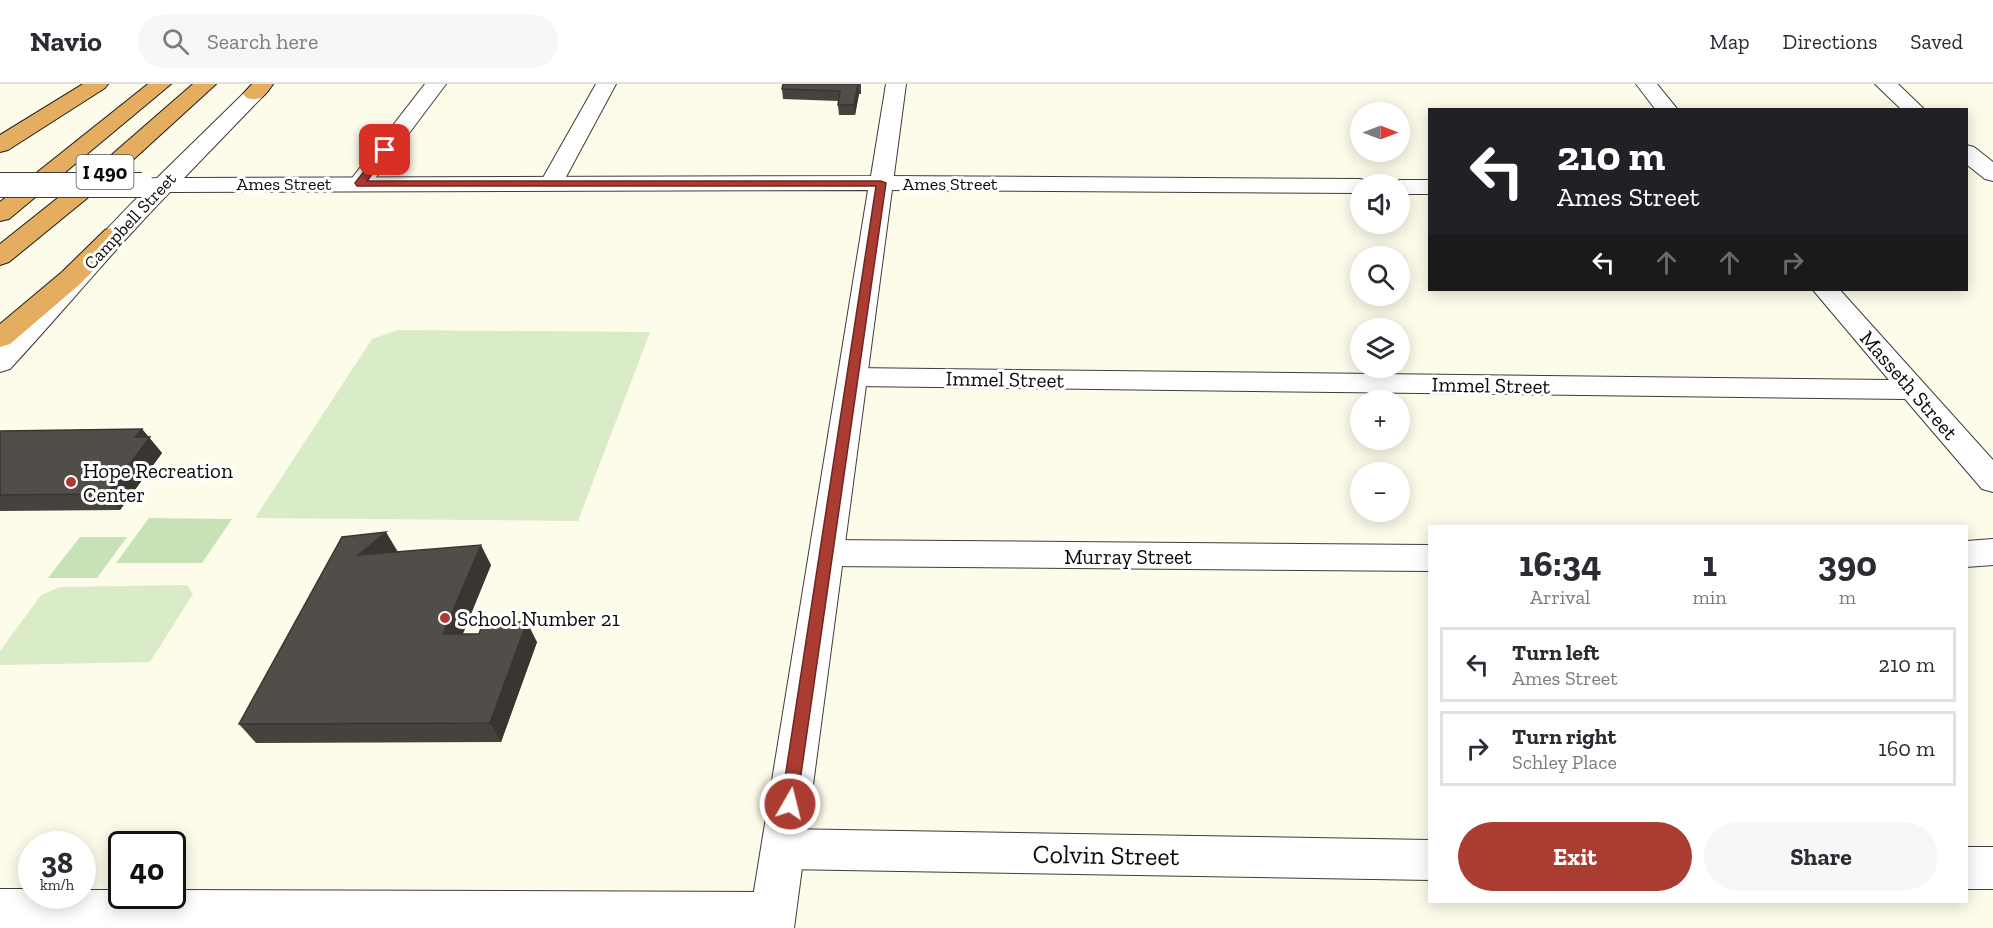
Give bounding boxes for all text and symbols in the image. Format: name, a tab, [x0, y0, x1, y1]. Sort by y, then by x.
search box	[138, 14, 558, 68]
text: Navio	[30, 25, 102, 58]
icon: search	[159, 25, 192, 58]
text: Search here	[207, 28, 318, 55]
text: Map	[1710, 29, 1750, 54]
text: Directions	[1783, 29, 1877, 54]
text: Saved	[1910, 29, 1963, 54]
north arrow	[1350, 102, 1410, 162]
map controls	[1350, 102, 1410, 522]
pin	[359, 124, 410, 175]
text: 210 m	[1557, 130, 1665, 181]
icon: left	[1458, 132, 1536, 210]
icon: arrive	[368, 133, 401, 166]
road number: I 490	[76, 155, 134, 189]
street label: Campbell Street	[79, 168, 181, 274]
street label: Ames Street	[236, 173, 332, 195]
street label: Ames Street	[902, 173, 998, 195]
button: sound	[1350, 174, 1410, 234]
text: Ames Street	[1557, 181, 1700, 213]
button: search	[1350, 246, 1410, 306]
icon: left	[1587, 246, 1620, 279]
icon: ahead	[1650, 246, 1683, 279]
icon: ahead	[1713, 246, 1746, 279]
icon: right	[1776, 246, 1809, 279]
button: layers	[1350, 318, 1410, 378]
street label: Masseth Street	[1855, 325, 1963, 445]
street label: Immel Street	[946, 365, 1065, 393]
street label: Immel Street	[1432, 371, 1551, 399]
button: +	[1350, 390, 1410, 450]
place label: Hope Recreation Center	[83, 458, 233, 507]
button: −	[1350, 462, 1410, 522]
marker: Hope Recreation Center	[64, 475, 78, 489]
text: 16:34	[1519, 542, 1601, 585]
text: 1	[1702, 542, 1717, 585]
text: 390	[1818, 542, 1877, 585]
street label: Murray Street	[1064, 544, 1192, 569]
text: Arrival	[1530, 585, 1590, 609]
text: min	[1692, 585, 1727, 609]
text: m	[1839, 585, 1856, 609]
place label: School Number 21	[457, 606, 620, 631]
marker: School Number 21	[438, 611, 452, 625]
text: Turn left	[1512, 639, 1599, 666]
icon: left	[1461, 648, 1494, 681]
text: 210 m	[1879, 651, 1935, 678]
text: Ames Street	[1512, 666, 1618, 690]
text: Turn right	[1512, 723, 1616, 750]
icon: right	[1461, 732, 1494, 765]
text: 160 m	[1878, 735, 1935, 762]
text: Schley Place	[1512, 750, 1617, 774]
position arrow	[758, 772, 822, 836]
button: Exit	[1458, 822, 1692, 891]
button: Share	[1704, 822, 1938, 891]
speed limit sign: 40	[108, 831, 186, 909]
street label: Colvin Street	[1032, 838, 1180, 872]
text: 38	[41, 845, 73, 881]
text: km/h	[40, 876, 74, 894]

